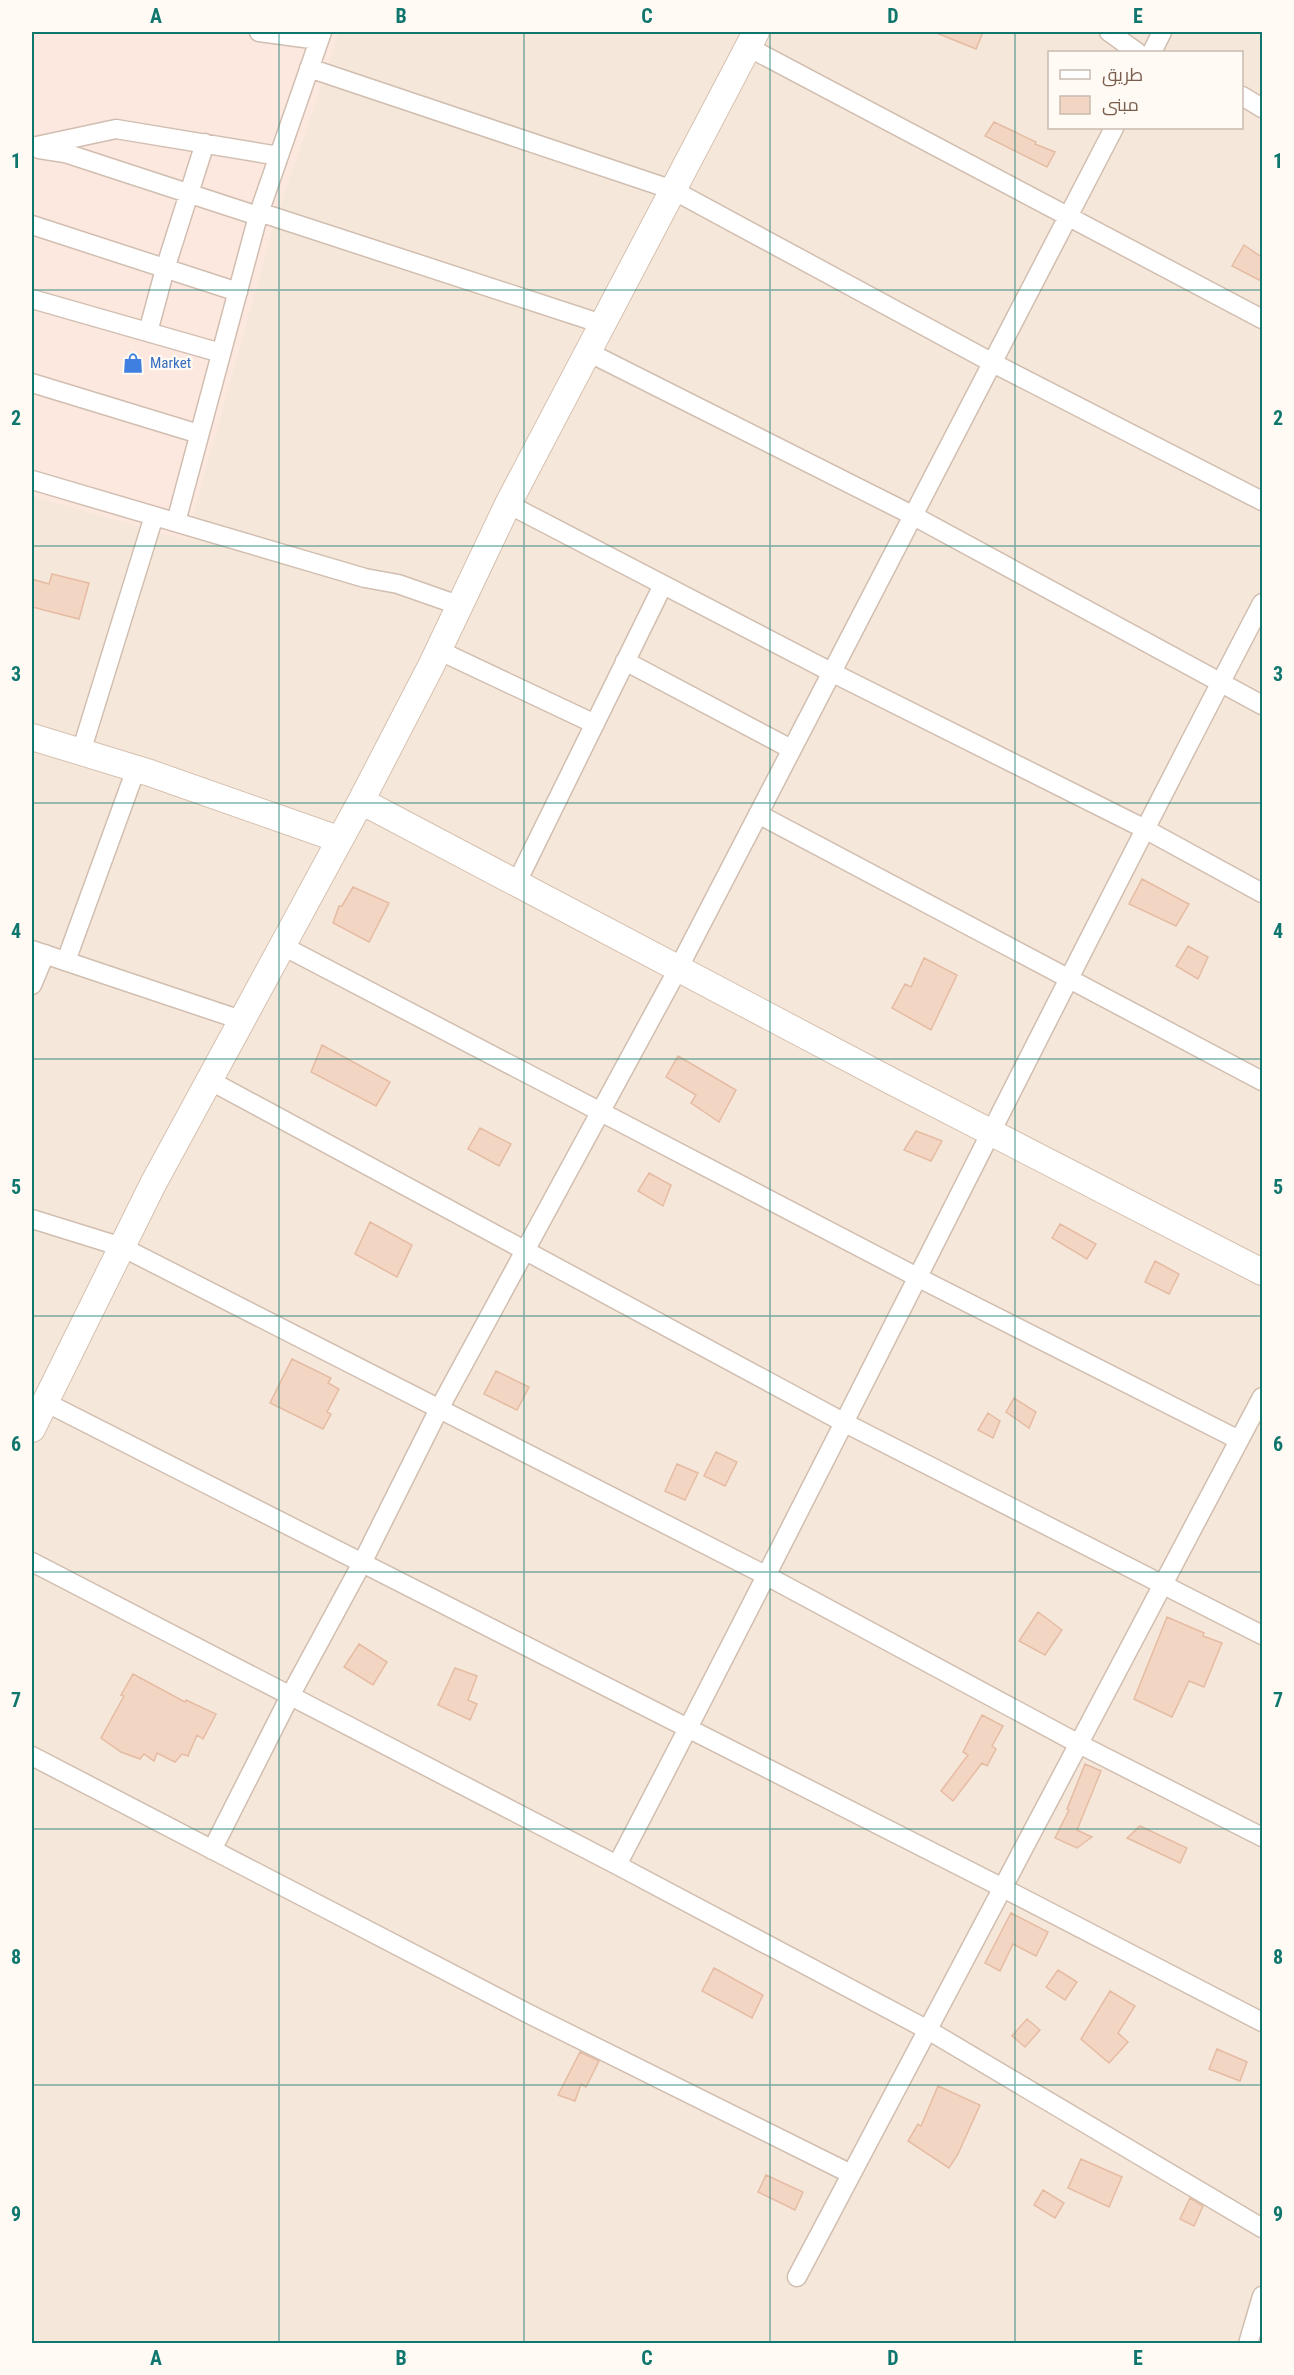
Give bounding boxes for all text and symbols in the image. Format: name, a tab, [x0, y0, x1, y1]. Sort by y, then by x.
text: A	[150, 4, 162, 28]
text: B	[395, 4, 407, 28]
text: C	[641, 4, 653, 28]
text: D	[887, 4, 899, 28]
text: E	[1133, 4, 1143, 28]
legend	[1048, 51, 1243, 129]
text: طريق	[1102, 64, 1143, 87]
text: مبنى	[1102, 94, 1139, 116]
text: 1	[11, 149, 21, 173]
text: 1	[1273, 149, 1283, 173]
shop icon: Market	[121, 351, 145, 375]
place label: Market	[150, 354, 191, 372]
text: 2	[11, 406, 21, 430]
text: 2	[1273, 406, 1283, 430]
text: 3	[11, 662, 21, 686]
text: 3	[1273, 662, 1283, 686]
text: 4	[11, 919, 21, 943]
text: 4	[1273, 919, 1283, 943]
text: 5	[11, 1175, 21, 1199]
text: 5	[1273, 1175, 1283, 1199]
text: 6	[11, 1432, 21, 1456]
text: 6	[1273, 1432, 1283, 1456]
text: 7	[11, 1688, 21, 1712]
text: 7	[1273, 1688, 1283, 1712]
text: 8	[11, 1945, 21, 1969]
text: 8	[1273, 1945, 1283, 1969]
text: 9	[11, 2202, 21, 2226]
text: 9	[1273, 2202, 1283, 2226]
text: A	[150, 2346, 162, 2370]
text: B	[395, 2346, 407, 2370]
text: C	[641, 2346, 653, 2370]
text: D	[887, 2346, 899, 2370]
text: E	[1133, 2346, 1143, 2370]

